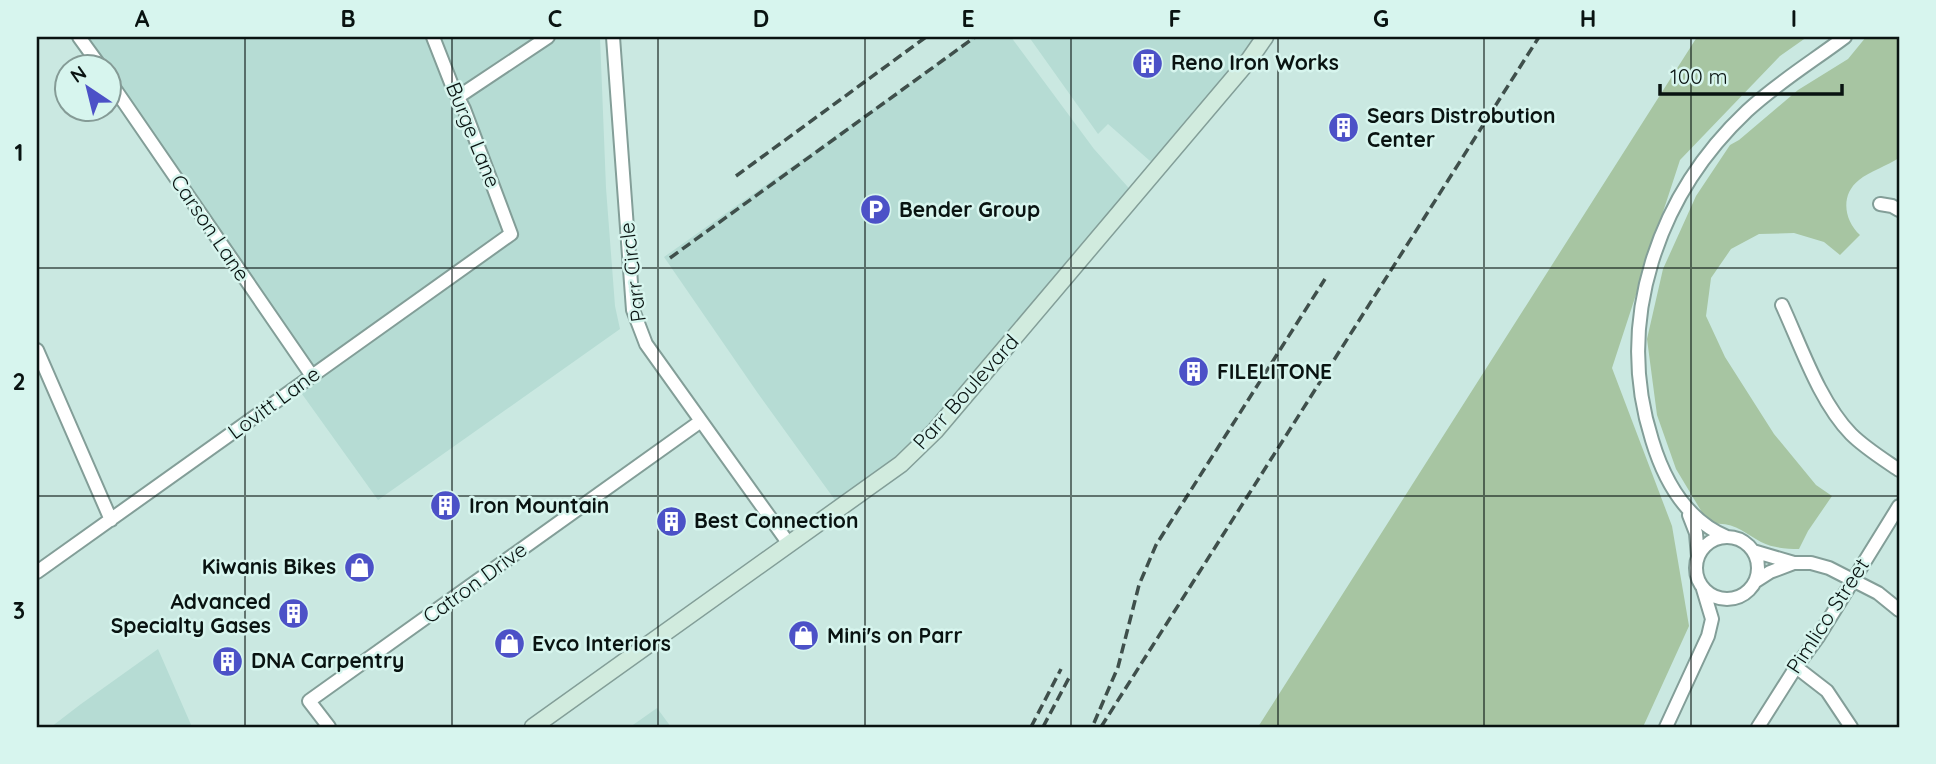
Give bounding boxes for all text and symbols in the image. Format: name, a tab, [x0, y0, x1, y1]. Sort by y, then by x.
text: A	[135, 4, 150, 33]
text: B	[340, 4, 356, 33]
text: C	[548, 4, 562, 33]
text: D	[753, 4, 769, 33]
text: E	[961, 4, 975, 33]
text: F	[1169, 4, 1181, 33]
text: G	[1373, 4, 1389, 33]
text: H	[1580, 4, 1596, 33]
text: I	[1791, 4, 1797, 33]
building icon: Reno Iron Works	[1131, 46, 1165, 80]
place label: Reno Iron Works	[1171, 49, 1339, 75]
north arrow	[52, 52, 122, 122]
scale bar	[1660, 52, 1842, 96]
text: N	[66, 60, 91, 88]
text: 100 m	[1670, 63, 1728, 89]
street label: Burge Lane	[441, 78, 507, 191]
place label: Sears Distrobution Center	[1367, 102, 1555, 152]
building icon: Sears Distrobution Center	[1327, 111, 1361, 145]
text: 1	[15, 138, 23, 167]
street label: Carson Lane	[166, 169, 256, 286]
parking icon: Bender Group	[859, 193, 893, 227]
place label: Bender Group	[899, 196, 1040, 222]
street label: Parr Circle	[613, 221, 651, 323]
street label: Parr Boulevard	[907, 328, 1024, 454]
building icon: FILELITONE	[1177, 355, 1211, 389]
place label: FILELITONE	[1217, 358, 1332, 384]
street label: Lovitt Lane	[222, 360, 324, 444]
text: 2	[12, 367, 26, 396]
building icon: Iron Mountain	[429, 489, 463, 523]
place label: Iron Mountain	[469, 492, 609, 518]
building icon: Best Connection	[654, 504, 688, 538]
place label: Best Connection	[694, 507, 859, 533]
street label: Catron Drive	[417, 536, 532, 629]
shop icon: Kiwanis Bikes	[342, 550, 376, 584]
place label: Kiwanis Bikes	[202, 553, 336, 579]
street label: Pimlico Street	[1780, 553, 1874, 678]
place label: Advanced Specialty Gases	[111, 588, 271, 638]
text: 3	[13, 596, 25, 625]
building icon: Advanced Specialty Gases	[277, 597, 311, 631]
shop icon: Mini's on Parr	[787, 619, 821, 653]
place label: Mini's on Parr	[827, 622, 963, 648]
shop icon: Evco Interiors	[492, 627, 526, 661]
place label: Evco Interiors	[532, 630, 671, 656]
building icon: DNA Carpentry	[211, 644, 245, 678]
place label: DNA Carpentry	[251, 647, 404, 673]

